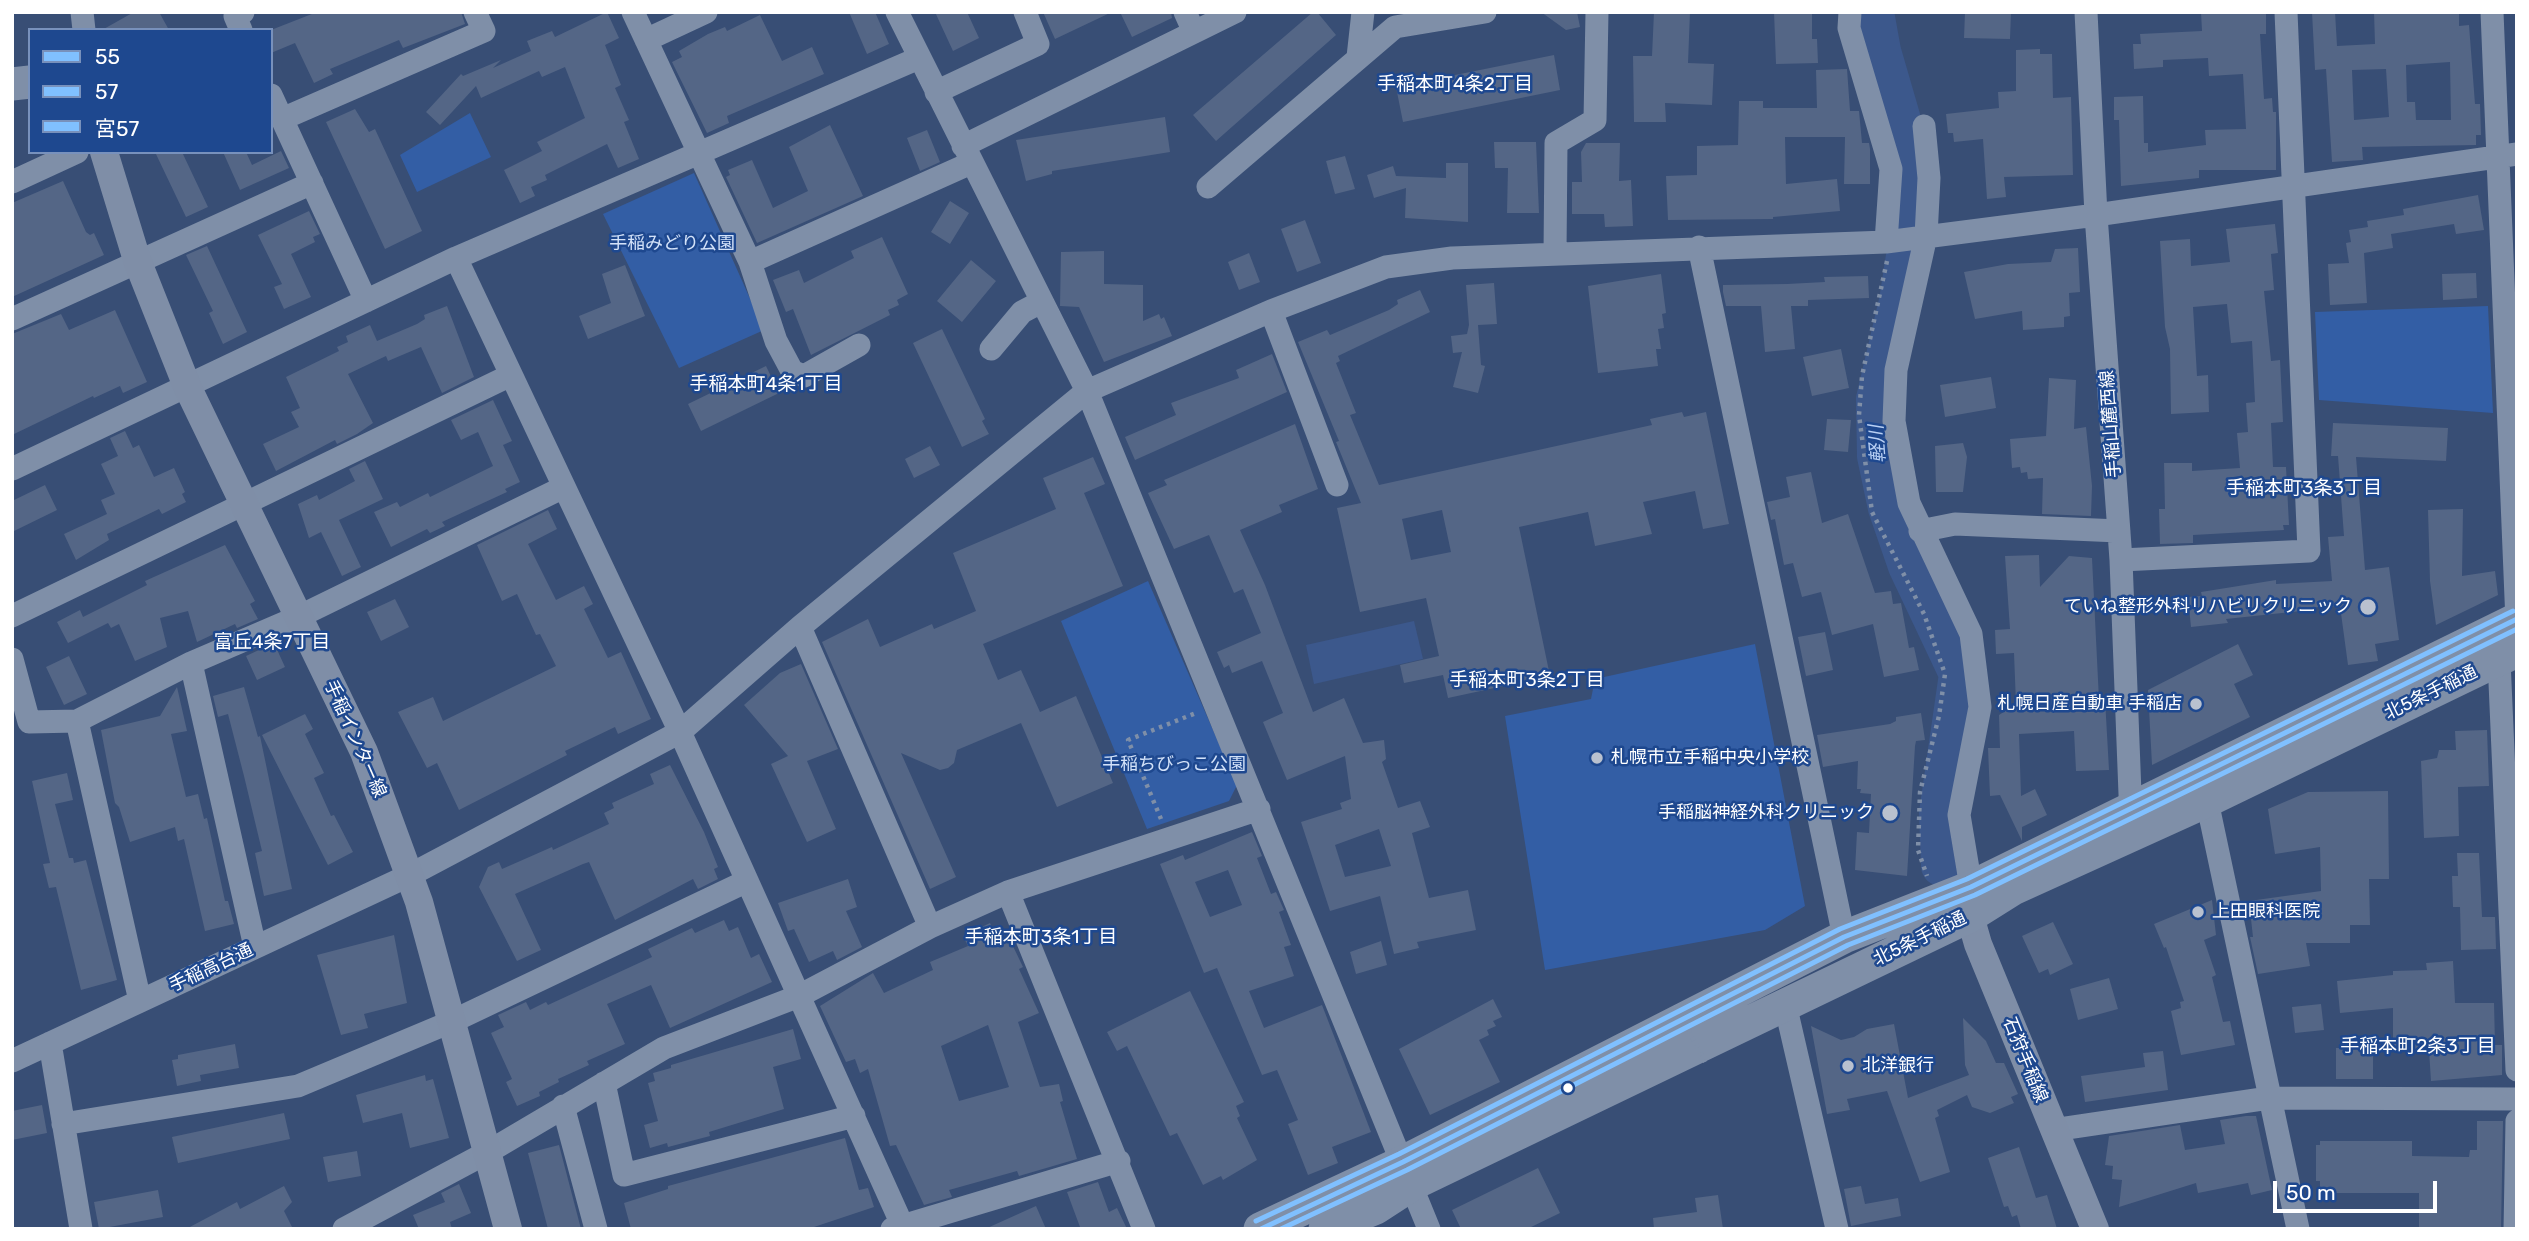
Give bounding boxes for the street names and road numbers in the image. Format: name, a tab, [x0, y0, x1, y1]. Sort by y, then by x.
street label: 手稲山麓西線	[2096, 369, 2126, 479]
street label: 北5条手稲通	[2381, 661, 2481, 725]
street label: 手稲インター線	[320, 677, 390, 801]
street label: 北5条手稲通	[1870, 907, 1970, 971]
street label: 手稲高台通	[166, 939, 256, 997]
street label: 石狩手稲線	[1998, 1014, 2052, 1106]

